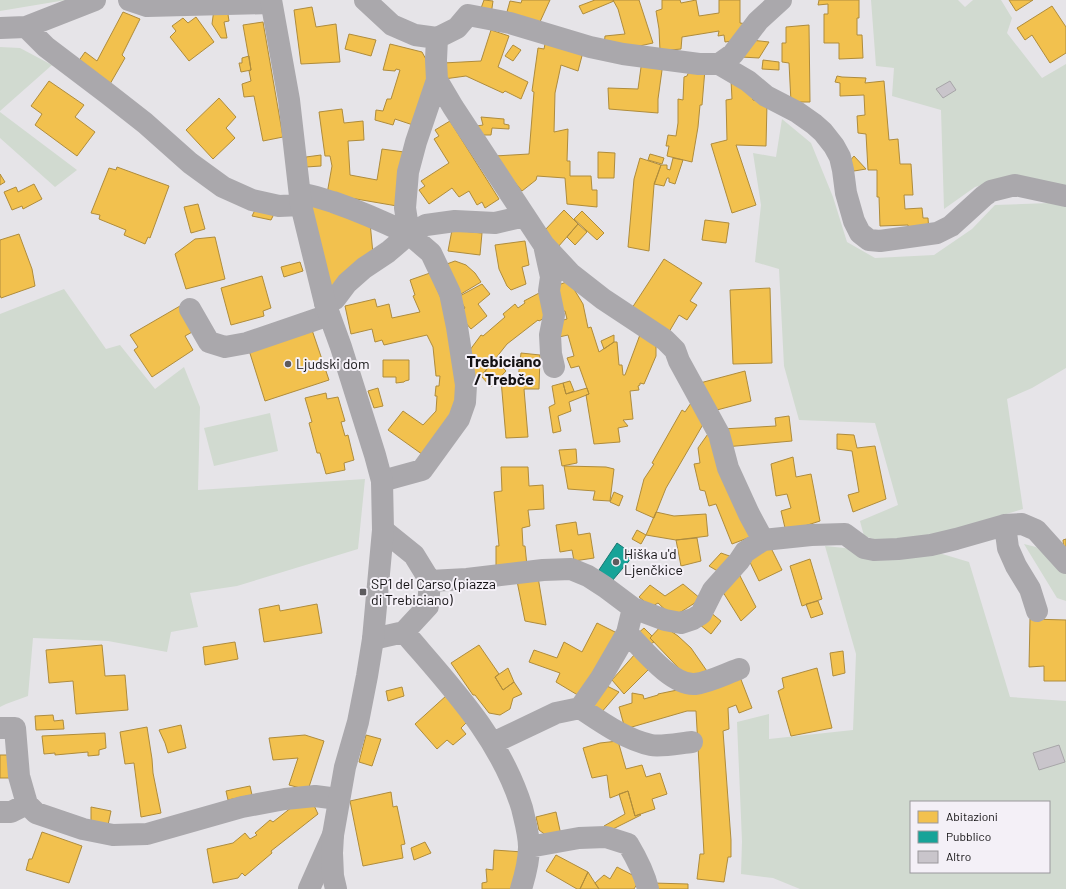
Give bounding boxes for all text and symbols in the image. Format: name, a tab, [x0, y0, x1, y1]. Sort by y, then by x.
district label: Trebiciano / Trebče	[467, 351, 542, 388]
place label: Ljudski dom	[296, 355, 370, 372]
marker: Ljudski dom	[283, 359, 293, 369]
place label: Hiška u'd Ljenčkice	[624, 545, 683, 578]
marker: Hiška u'd Ljenčkice	[611, 557, 621, 567]
place label: SP1 del Carso (piazza di Trebiciano)	[371, 575, 496, 608]
marker: SP1 del Carso (piazza di Trebiciano)	[358, 587, 368, 597]
legend	[910, 801, 1050, 873]
text: Abitazioni	[946, 809, 998, 823]
text: Pubblico	[946, 829, 991, 843]
text: Altro	[946, 849, 971, 863]

